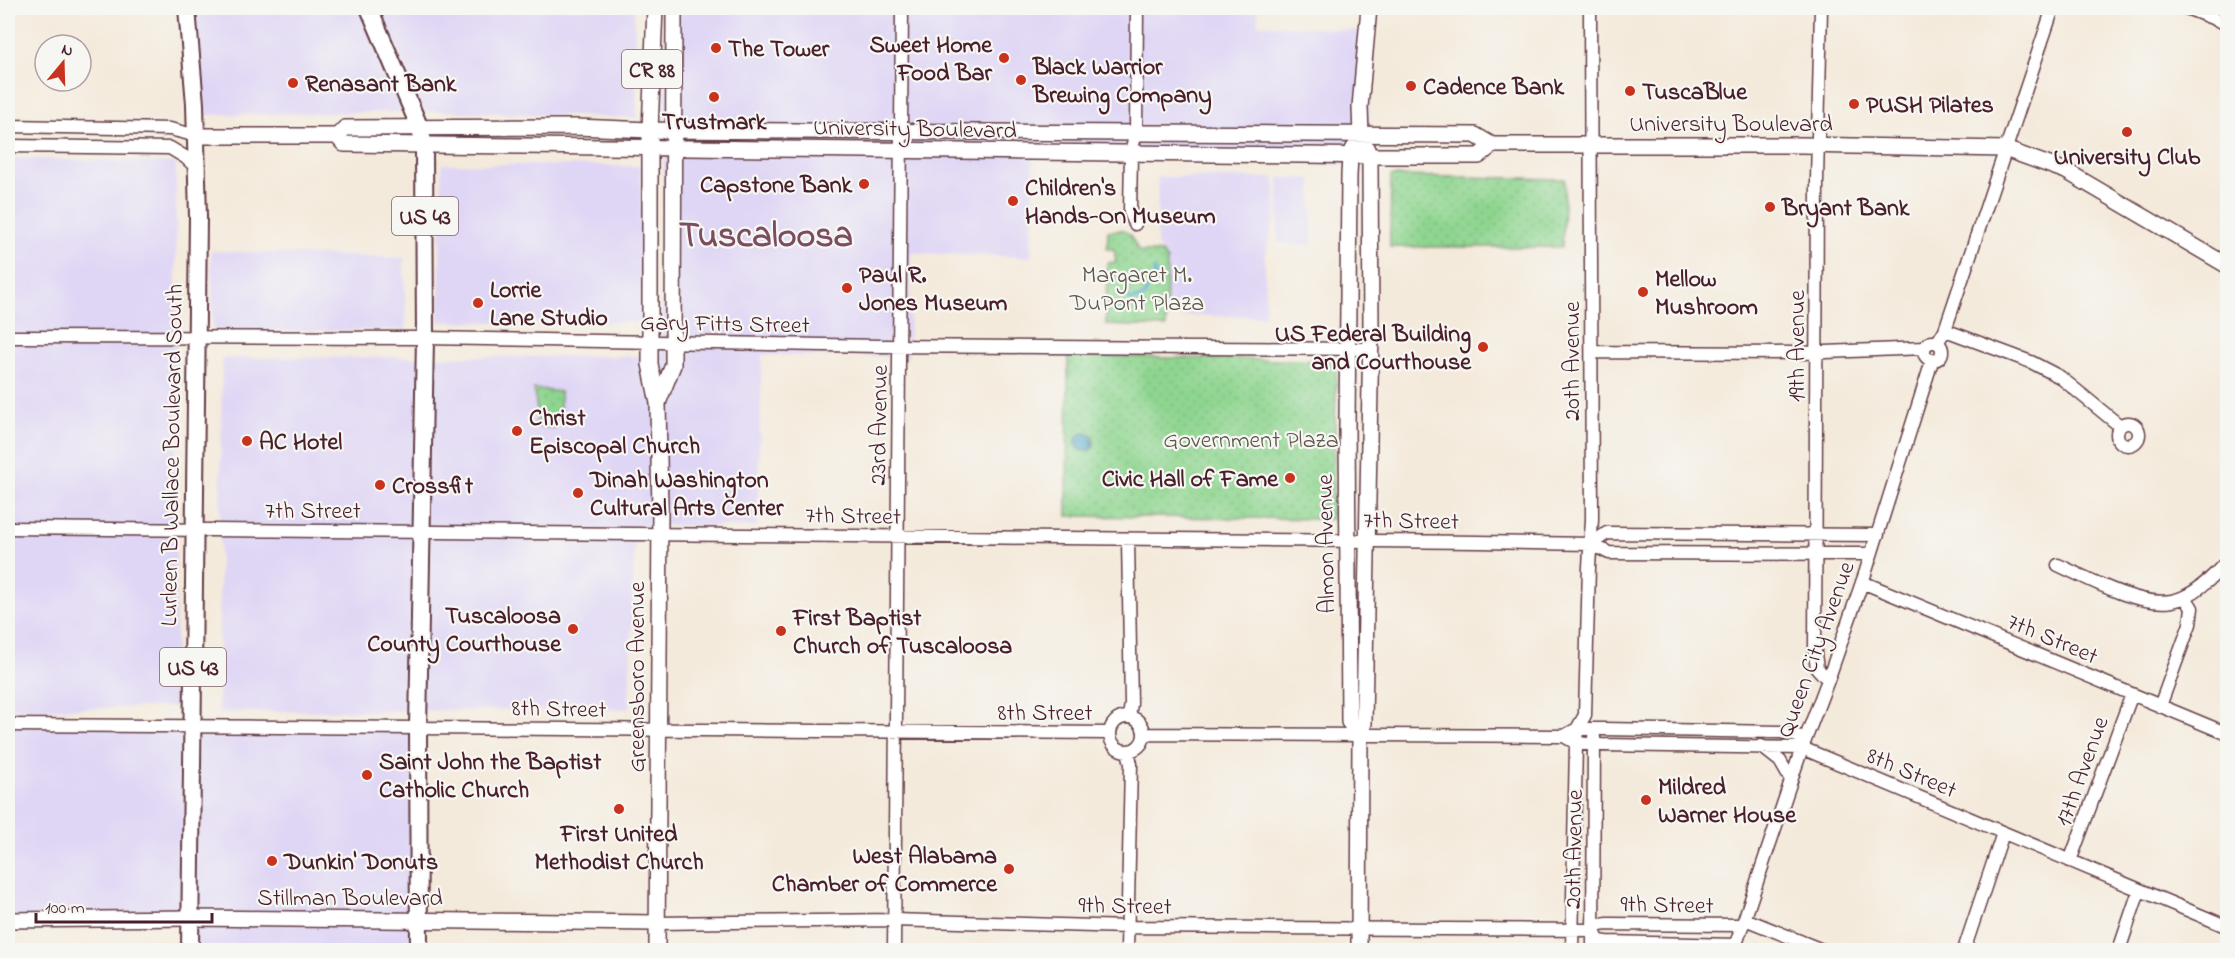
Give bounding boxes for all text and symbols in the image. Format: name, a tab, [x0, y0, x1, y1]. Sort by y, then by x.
place label: Sweet Home Food Bar	[869, 29, 993, 92]
north arrow	[33, 33, 93, 93]
place label: The Tower	[728, 33, 830, 68]
text: N	[58, 38, 76, 64]
marker: The Tower	[709, 41, 723, 55]
road number: CR 88	[622, 50, 682, 88]
marker: Sweet Home Food Bar	[997, 51, 1011, 65]
place label: Black Warrior Brewing Company	[1032, 51, 1212, 115]
place label: Renasant Bank	[305, 68, 457, 103]
place label: Cadence Bank	[1423, 71, 1565, 106]
marker: Black Warrior Brewing Company	[1014, 73, 1028, 87]
marker: Renasant Bank	[286, 76, 300, 90]
place label: TuscaBlue	[1642, 76, 1748, 111]
marker: Cadence Bank	[1404, 79, 1418, 93]
marker: TuscaBlue	[1623, 84, 1637, 98]
place label: PUSH Pilates	[1866, 89, 1994, 124]
marker: Trustmark	[707, 90, 721, 104]
marker: PUSH Pilates	[1847, 97, 1861, 111]
place label: Trustmark	[662, 106, 767, 141]
street label: University Boulevard	[1629, 108, 1833, 144]
street label: University Boulevard	[813, 111, 1018, 151]
marker: University Club	[2120, 125, 2134, 139]
place label: University Club	[2054, 141, 2201, 177]
place label: Capstone Bank	[700, 169, 852, 204]
place label: Children's Hands-On Museum	[1025, 172, 1216, 235]
marker: Capstone Bank	[857, 177, 871, 191]
place label: Bryant Bank	[1781, 192, 1910, 228]
marker: Children's Hands-On Museum	[1006, 194, 1020, 208]
road number: US 43	[392, 197, 458, 235]
marker: Bryant Bank	[1763, 200, 1777, 214]
district label: Tuscaloosa	[679, 211, 853, 264]
place label: Paul R. Jones Museum	[859, 259, 1008, 322]
park label: Margaret M. DuPont Plaza	[1069, 259, 1204, 322]
place label: Mellow Mushroom	[1655, 263, 1758, 326]
place label: Lorrie Lane Studio	[490, 274, 608, 337]
marker: Paul R. Jones Museum	[840, 281, 854, 295]
street label: Lurleen B Wallace Boulevard South	[153, 283, 194, 627]
marker: Mellow Mushroom	[1636, 285, 1650, 299]
street label: 19th Avenue	[1781, 290, 1816, 402]
marker: Lorrie Lane Studio	[471, 296, 485, 310]
street label: 20th Avenue	[1556, 301, 1591, 421]
street label: Gary Fitts Street	[640, 307, 810, 345]
place label: US Federal Building and Courthouse	[1275, 318, 1472, 381]
marker: US Federal Building and Courthouse	[1476, 340, 1490, 354]
street label: 23rd Avenue	[862, 364, 899, 486]
place label: Christ Episcopal Church	[529, 402, 700, 465]
marker: Christ Episcopal Church	[510, 424, 524, 438]
park label: Government Plaza	[1163, 424, 1339, 459]
place label: AC Hotel	[259, 426, 342, 461]
marker: AC Hotel	[240, 434, 254, 448]
place label: Civic Hall of Fame	[1102, 463, 1279, 498]
place label: Dinah Washington Cultural Arts Center	[589, 464, 784, 527]
place label: Crossfit	[392, 470, 474, 505]
marker: Civic Hall of Fame	[1283, 471, 1297, 485]
street label: Almon Avenue	[1309, 474, 1346, 614]
marker: Crossfit	[373, 478, 387, 492]
marker: Dinah Washington Cultural Arts Center	[571, 486, 585, 500]
street label: 7th Street	[265, 495, 361, 530]
street label: 7th Street	[805, 499, 901, 536]
street label: 7th Street	[1363, 504, 1459, 541]
street label: Queen City Avenue	[1769, 557, 1866, 743]
street label: Greensboro Avenue	[621, 581, 656, 772]
place label: Tuscaloosa County Courthouse	[367, 600, 562, 664]
place label: First Baptist Church of Tuscaloosa	[792, 602, 1012, 665]
street label: 7th Street	[2001, 605, 2103, 675]
marker: Tuscaloosa County Courthouse	[566, 622, 580, 636]
marker: First Baptist Church of Tuscaloosa	[774, 624, 788, 638]
road number: US 43	[160, 648, 226, 686]
street label: 8th Street	[511, 692, 607, 729]
street label: 8th Street	[998, 697, 1092, 732]
street label: 17th Avenue	[2047, 712, 2119, 832]
street label: 8th Street	[1860, 740, 1962, 809]
place label: Saint John the Baptist Catholic Church	[379, 746, 602, 809]
marker: Saint John the Baptist Catholic Church	[360, 768, 374, 782]
place label: Mildred Warner House	[1658, 771, 1797, 834]
street label: 20th Avenue	[1557, 789, 1594, 909]
marker: Mildred Warner House	[1639, 793, 1653, 807]
marker: First United Methodist Church	[612, 802, 626, 816]
place label: First United Methodist Church	[534, 818, 704, 881]
place label: West Alabama Chamber of Commerce	[772, 840, 998, 903]
place label: Dunkin' Donuts	[283, 846, 438, 881]
marker: Dunkin' Donuts	[265, 854, 279, 868]
marker: West Alabama Chamber of Commerce	[1002, 862, 1016, 876]
street label: Stillman Boulevard	[257, 882, 443, 917]
scale bar	[36, 886, 212, 924]
street label: 9th Street	[1620, 888, 1714, 925]
street label: 9th Street	[1078, 889, 1172, 926]
text: 100 m	[45, 896, 85, 922]

